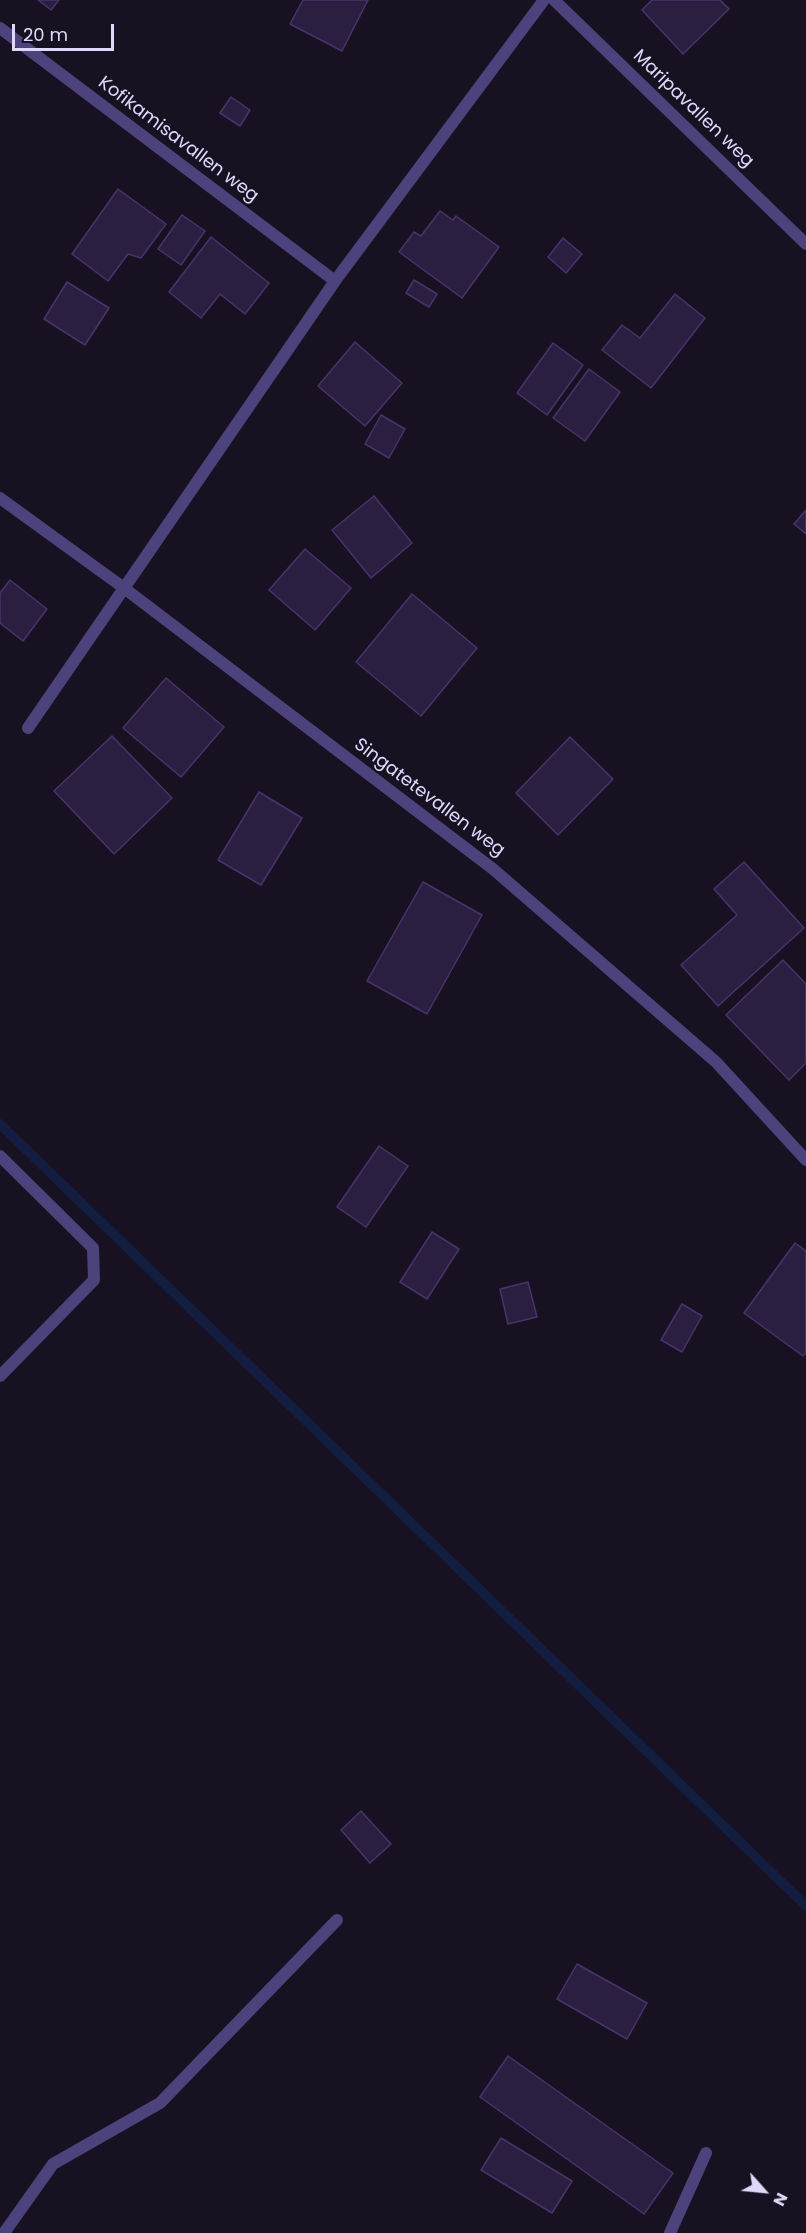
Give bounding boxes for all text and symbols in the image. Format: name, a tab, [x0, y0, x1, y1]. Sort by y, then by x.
scale bar	[15, 12, 117, 50]
text: 20 m	[23, 22, 68, 47]
street label: Maripavallen weg	[628, 46, 758, 172]
street label: Kofikamisavallen weg	[94, 73, 262, 207]
street label: Singatetevallen weg	[349, 734, 509, 862]
north arrow	[734, 2161, 794, 2221]
text: N	[768, 2189, 793, 2210]

